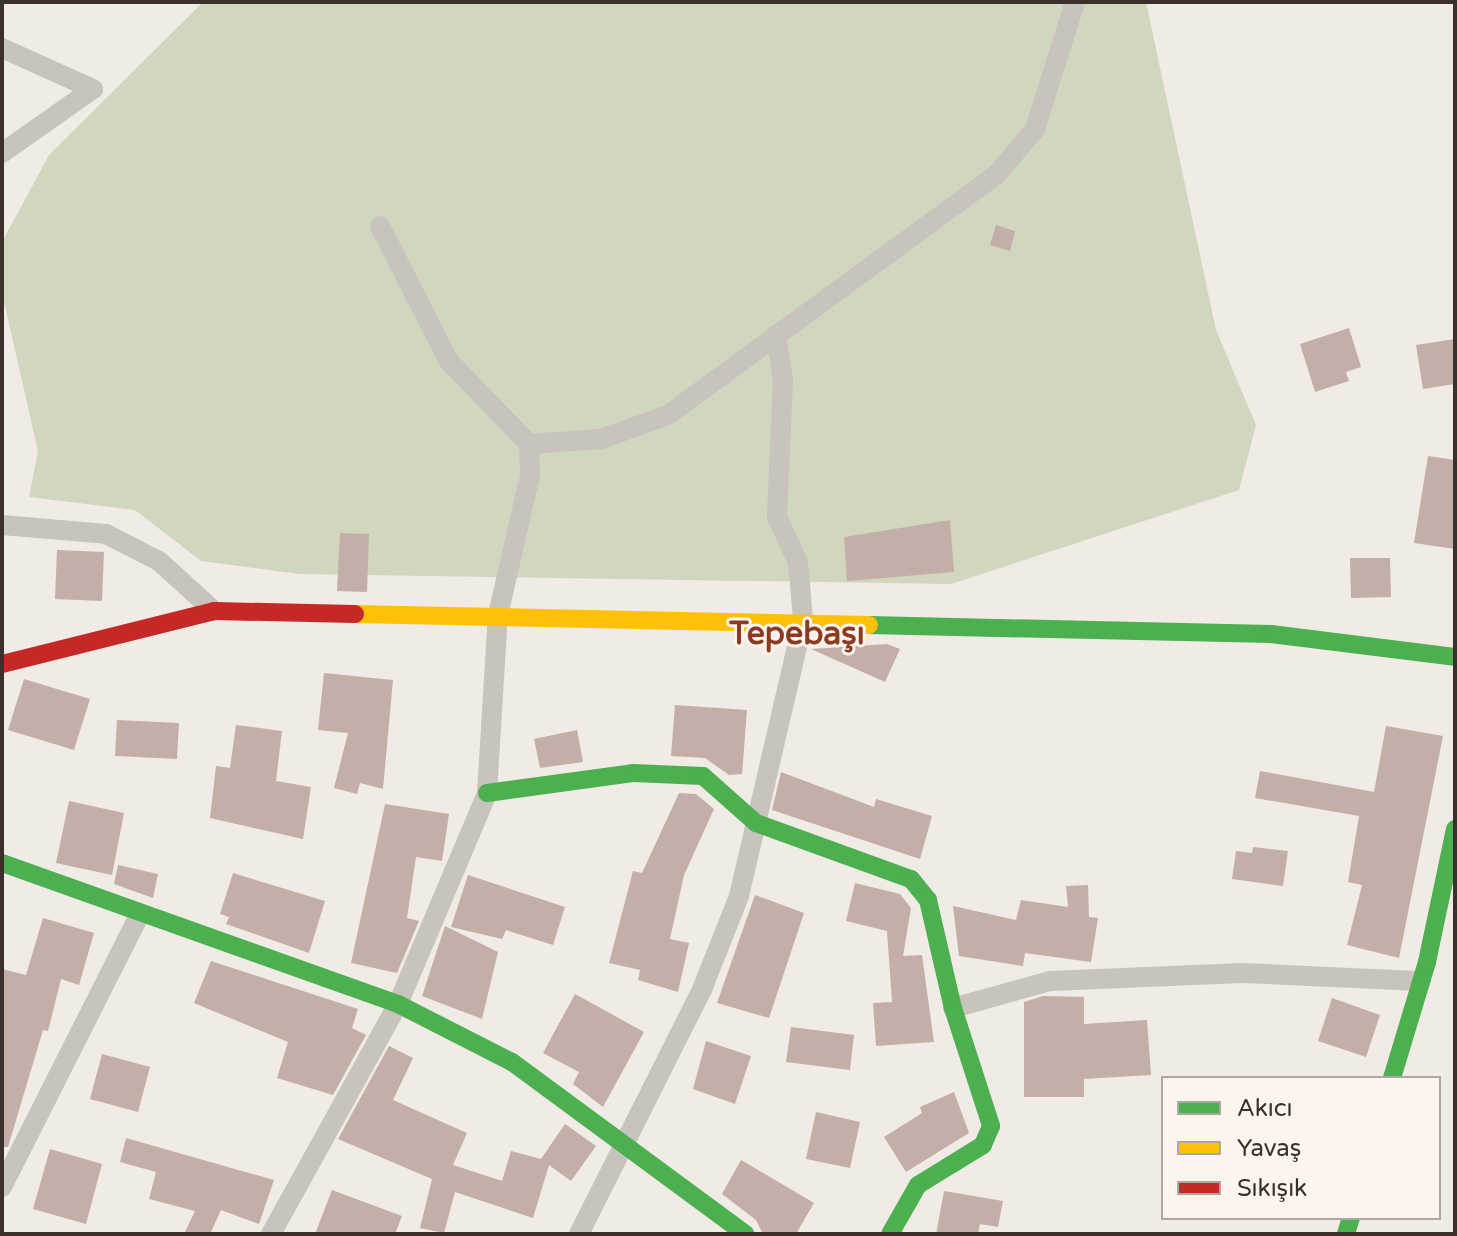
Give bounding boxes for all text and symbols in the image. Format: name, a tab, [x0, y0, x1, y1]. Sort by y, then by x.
district label: Tepebaşı	[729, 615, 865, 653]
legend	[1161, 1076, 1441, 1220]
text: Akıcı	[1237, 1094, 1293, 1123]
text: Yavaş	[1237, 1134, 1301, 1163]
text: Sıkışık	[1237, 1174, 1307, 1203]

